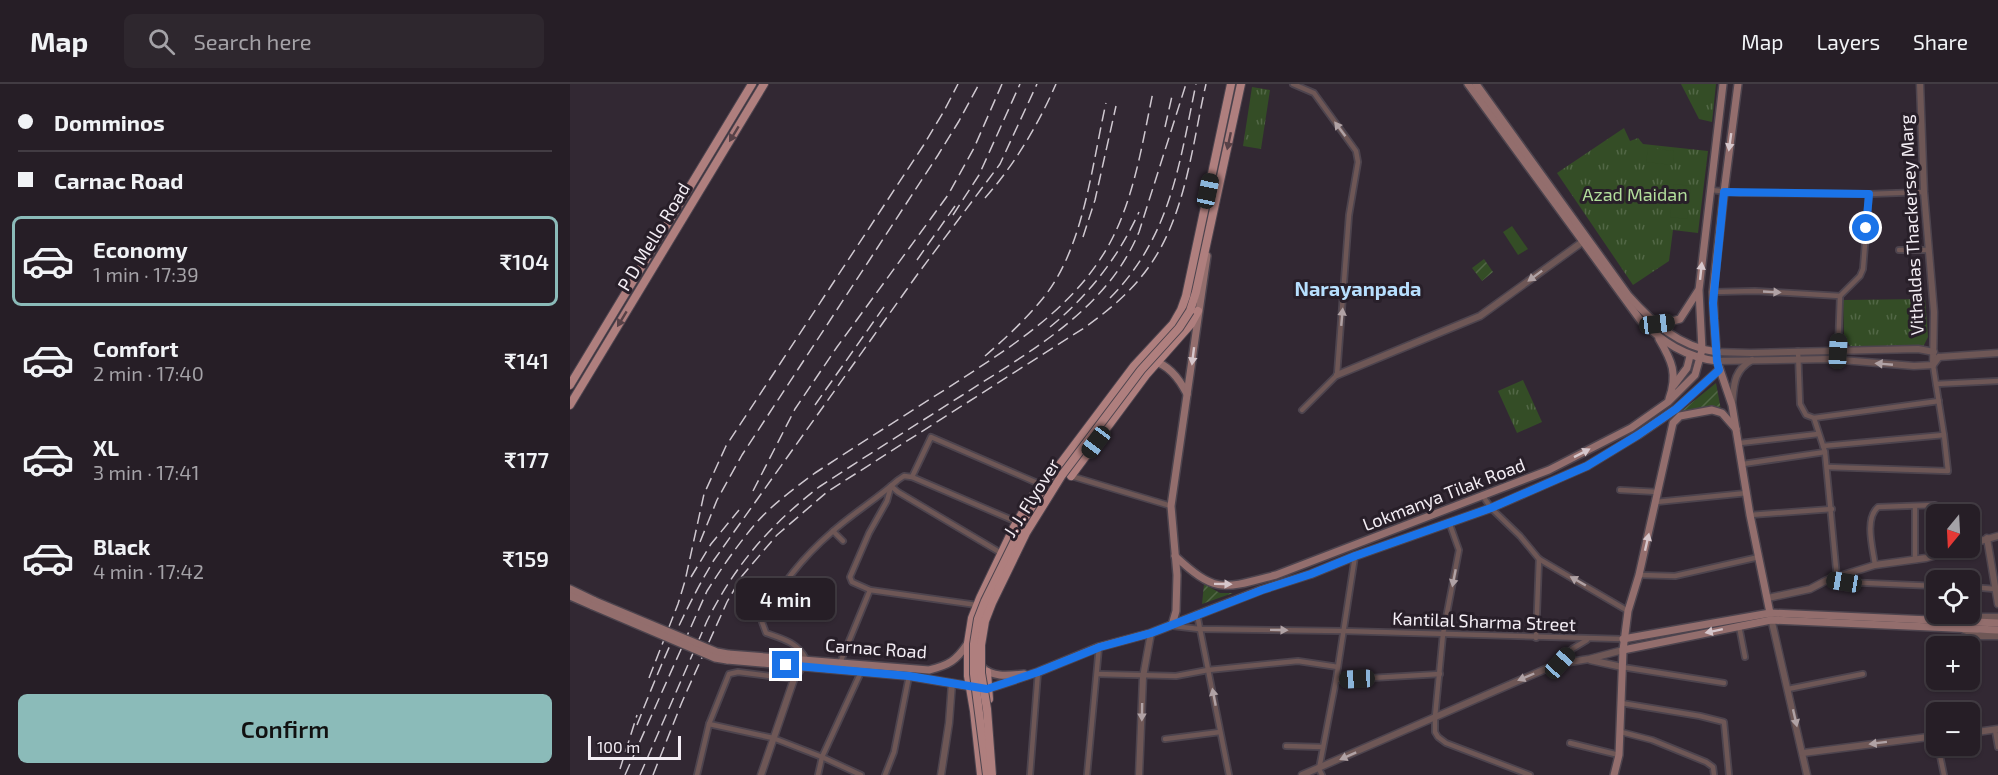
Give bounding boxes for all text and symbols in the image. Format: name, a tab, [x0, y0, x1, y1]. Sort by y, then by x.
search box	[124, 14, 544, 68]
text: Map	[30, 24, 88, 58]
icon: search	[145, 25, 178, 58]
text: Search here	[193, 28, 312, 54]
text: Map	[1741, 29, 1783, 54]
text: Layers	[1816, 29, 1880, 54]
text: Share	[1913, 29, 1968, 54]
text: Domminos	[54, 109, 165, 135]
street label: Vithaldas Thackersey Marg	[1894, 114, 1928, 336]
one-way arrow	[1334, 121, 1346, 136]
one-way arrow	[728, 126, 739, 142]
one-way arrow	[1223, 132, 1233, 150]
one-way arrow	[1726, 133, 1735, 152]
text: Carnac Road	[54, 167, 183, 193]
car	[1195, 172, 1221, 210]
street label: P D Mello Road	[612, 178, 694, 294]
park label: Azad Maidan	[1582, 183, 1688, 205]
route start	[1852, 214, 1879, 241]
icon: car	[21, 234, 75, 288]
text: Economy	[93, 236, 188, 262]
text: ₹104	[500, 248, 549, 274]
one-way arrow	[1696, 261, 1706, 280]
text: 1 min · 17:39	[93, 262, 199, 286]
one-way arrow	[1527, 270, 1542, 282]
district label: Narayanpada	[1295, 276, 1421, 301]
one-way arrow	[1762, 287, 1781, 296]
one-way arrow	[1337, 307, 1347, 326]
one-way arrow	[617, 311, 628, 327]
car	[1638, 313, 1676, 335]
icon: car	[21, 333, 75, 387]
car	[1828, 333, 1848, 369]
text: Comfort	[93, 335, 178, 361]
one-way arrow	[1188, 346, 1197, 365]
text: ₹141	[504, 347, 549, 373]
one-way arrow	[1875, 359, 1894, 369]
text: 2 min · 17:40	[93, 361, 204, 385]
car	[1078, 422, 1114, 462]
icon: car	[21, 432, 75, 486]
text: XL	[93, 434, 119, 460]
text: ₹177	[504, 446, 549, 472]
one-way arrow	[1574, 448, 1591, 458]
street label: Lokmanya Tilak Road	[1359, 453, 1528, 535]
street label: J. J. Flyover	[998, 454, 1064, 541]
text: 3 min · 17:41	[93, 460, 200, 484]
north arrow	[1926, 504, 1980, 558]
map controls	[1926, 504, 1980, 756]
icon: car	[21, 531, 75, 585]
text: Black	[93, 533, 150, 559]
one-way arrow	[1642, 533, 1652, 551]
text: ₹159	[502, 545, 549, 571]
text: 4 min · 17:42	[93, 559, 204, 583]
one-way arrow	[1449, 569, 1458, 588]
car	[1825, 570, 1863, 594]
button: locate	[1926, 570, 1980, 624]
one-way arrow	[1569, 576, 1586, 586]
callout: 4 min	[736, 578, 836, 620]
one-way arrow	[1214, 579, 1233, 589]
text: 4 min	[760, 587, 811, 611]
street label: Kantilal Sharma Street	[1392, 607, 1576, 635]
one-way arrow	[1269, 625, 1288, 635]
one-way arrow	[1705, 627, 1723, 637]
street label: Carnac Road	[824, 633, 928, 663]
button: +	[1926, 636, 1980, 690]
car	[1541, 644, 1579, 682]
route end	[772, 651, 799, 678]
car	[1339, 669, 1375, 689]
one-way arrow	[1517, 672, 1535, 682]
one-way arrow	[1209, 687, 1218, 706]
button: Confirm	[18, 694, 552, 763]
one-way arrow	[1137, 702, 1147, 721]
button: −	[1926, 702, 1980, 756]
one-way arrow	[1790, 708, 1800, 727]
scale bar	[588, 733, 681, 760]
text: 100 m	[597, 737, 640, 756]
one-way arrow	[1869, 738, 1888, 748]
one-way arrow	[1338, 751, 1356, 761]

